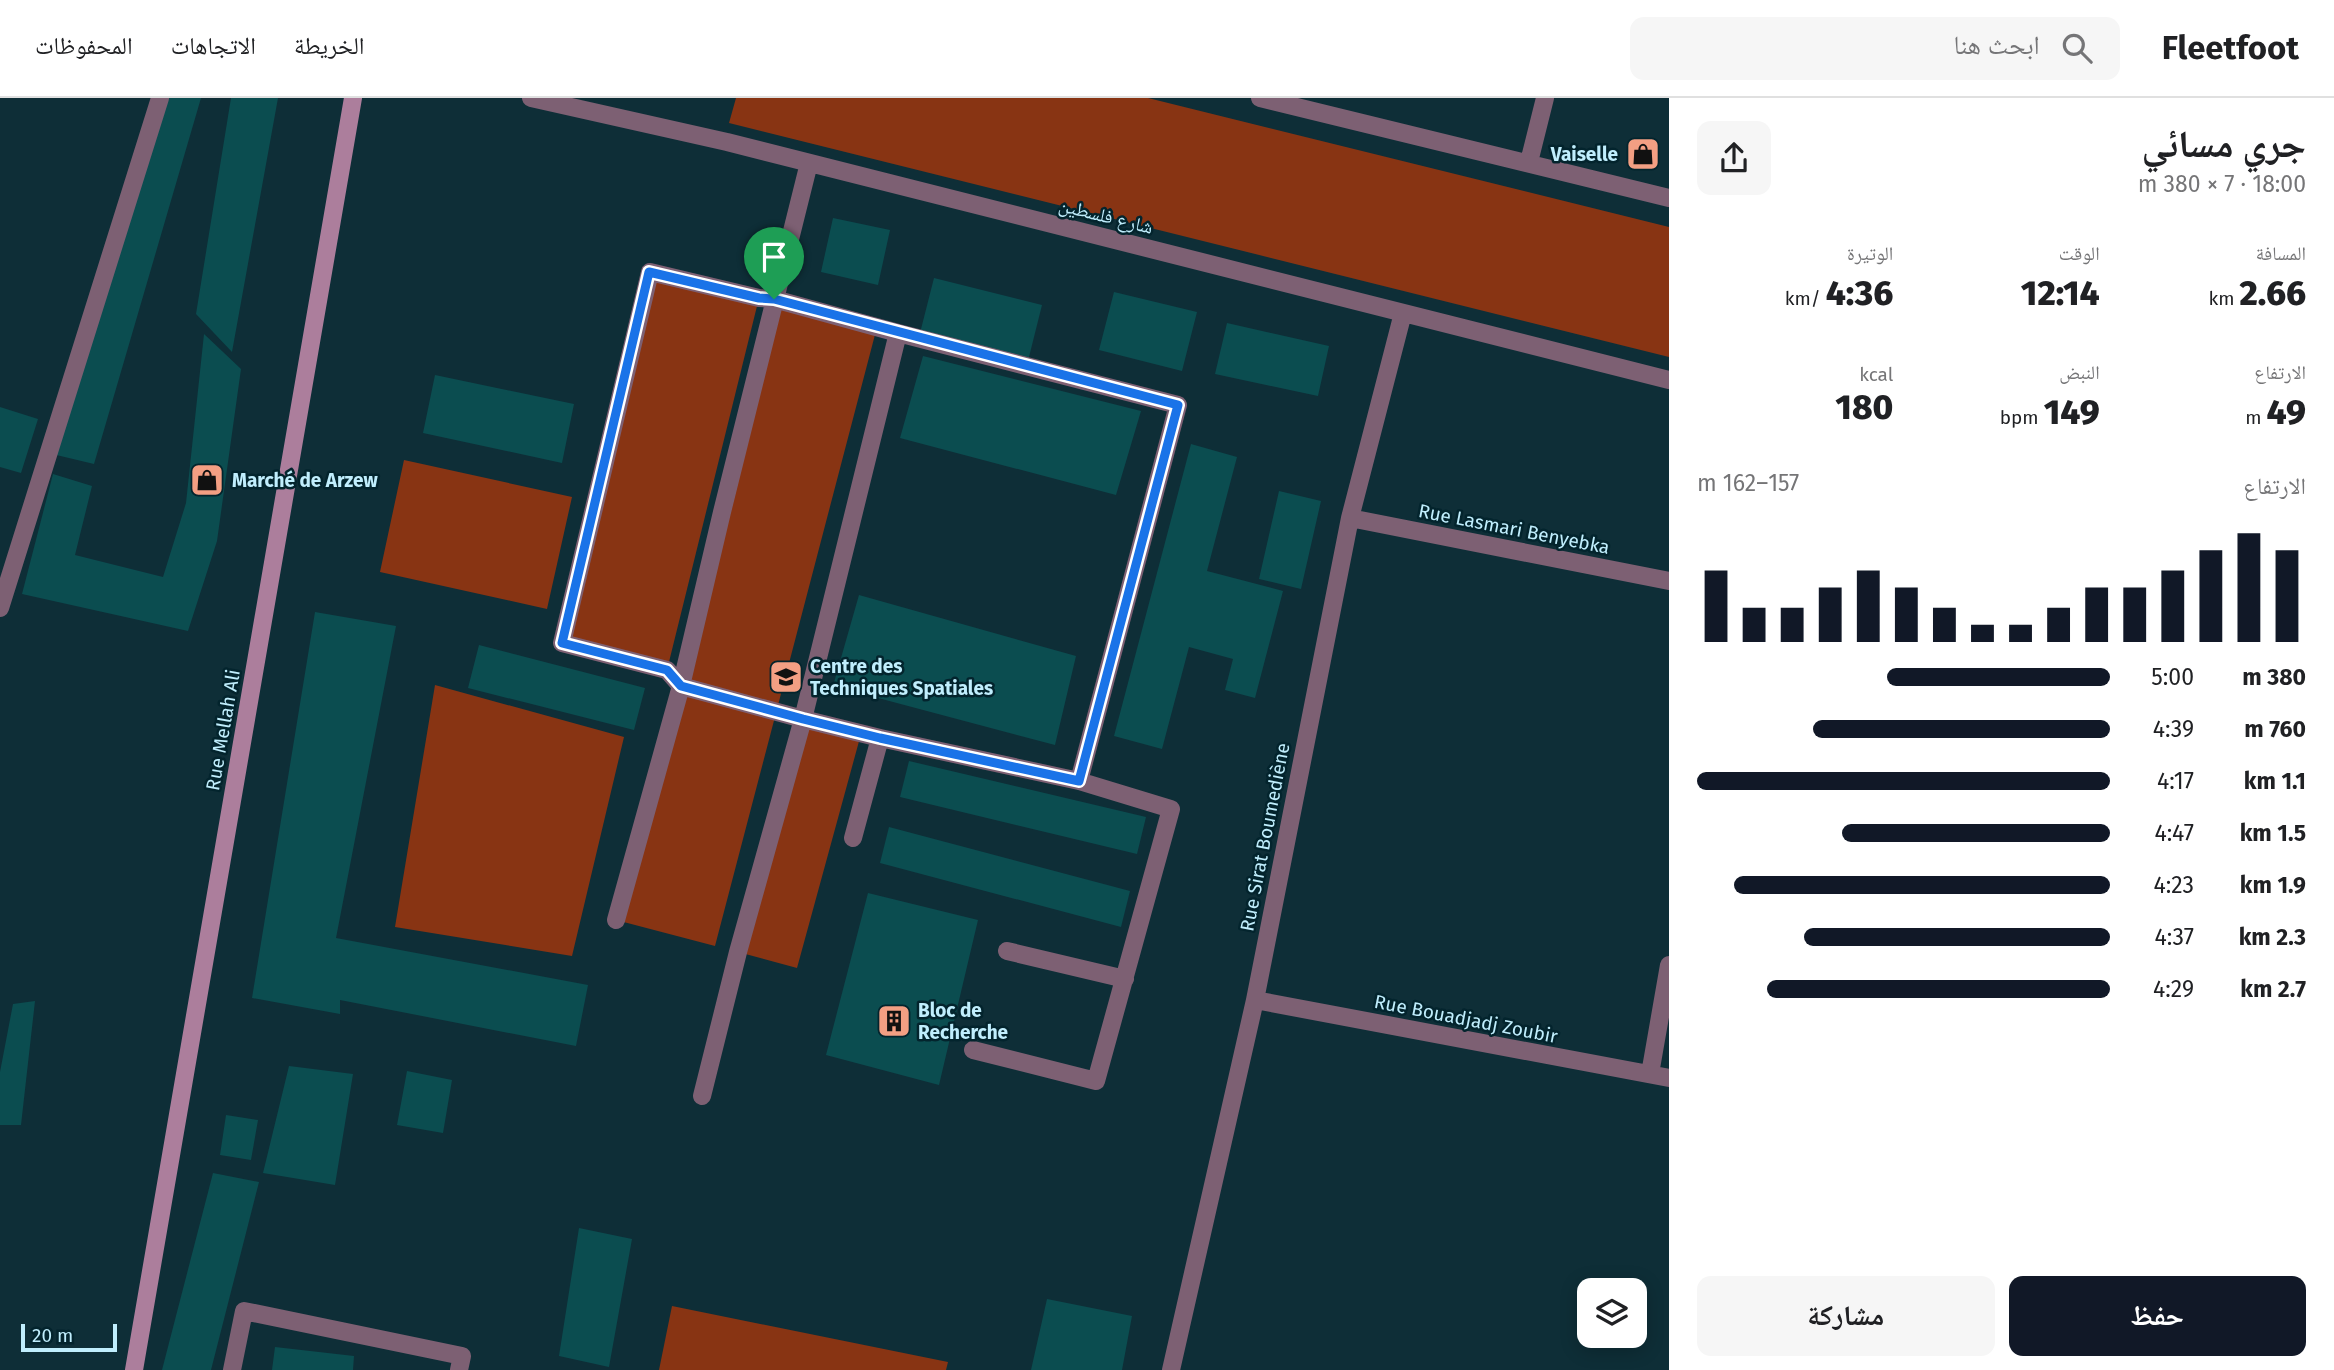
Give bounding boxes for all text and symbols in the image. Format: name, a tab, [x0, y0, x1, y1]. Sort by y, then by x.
search box	[1630, 17, 2120, 80]
text: Fleetfoot	[2162, 28, 2299, 68]
icon: search	[2058, 29, 2096, 67]
text: ابحث هنا	[1954, 30, 2040, 61]
text: المحفوظات	[35, 32, 133, 60]
text: الاتجاهات	[171, 32, 256, 60]
text: الخريطة	[294, 32, 365, 60]
button: share	[1697, 121, 1771, 195]
text: جري مسائي	[2141, 121, 2306, 167]
shop icon: Vaiselle	[1624, 135, 1662, 173]
place label: Vaiselle	[1550, 143, 1618, 166]
text: 18:00 · 7 × 380 m	[2138, 170, 2306, 198]
street label: شارع فلسطين	[1056, 193, 1156, 239]
pin	[744, 227, 804, 299]
icon: arrive	[755, 238, 793, 276]
text: الوتيرة	[1847, 242, 1893, 265]
text: الوقت	[2059, 242, 2100, 265]
text: المسافة	[2256, 242, 2306, 265]
text: 4:36	[1826, 272, 1893, 314]
text: 12:14	[2021, 272, 2100, 314]
text: 2.66	[2240, 272, 2306, 314]
text: /km	[1785, 287, 1826, 310]
text: km	[2208, 287, 2240, 310]
text: النبض	[2059, 361, 2100, 384]
text: الارتفاع	[2254, 361, 2306, 384]
text: kcal	[1859, 363, 1893, 386]
text: 180	[1835, 386, 1893, 428]
text: 149	[2044, 391, 2100, 433]
text: 49	[2267, 391, 2306, 433]
text: bpm	[2000, 406, 2044, 429]
text: m	[2245, 406, 2267, 429]
shop icon: Marché de Arzew	[188, 461, 226, 499]
place label: Marché de Arzew	[232, 469, 379, 492]
text: 157–162 m	[1697, 469, 1799, 497]
text: الارتفاع	[2243, 472, 2306, 500]
street label: Rue Lasmari Benyebka	[1416, 499, 1612, 559]
place label: Centre des Techniques Spatiales	[810, 655, 993, 700]
school or university icon: Centre des Techniques Spatiales	[767, 658, 805, 696]
text: 5:00	[2151, 663, 2194, 691]
text: 380 m	[2242, 663, 2306, 691]
street label: Rue Mellah Ali	[201, 668, 245, 792]
text: 4:39	[2153, 715, 2194, 743]
text: 760 m	[2244, 715, 2306, 743]
street label: Rue Sirat Boumediène	[1235, 741, 1295, 933]
text: 4:17	[2157, 767, 2194, 795]
text: 1.1 km	[2244, 767, 2306, 795]
text: 4:47	[2154, 819, 2194, 847]
text: 1.5 km	[2240, 819, 2306, 847]
text: 4:23	[2153, 871, 2194, 899]
text: 1.9 km	[2240, 871, 2306, 899]
text: 4:37	[2154, 923, 2194, 951]
text: 2.3 km	[2239, 923, 2306, 951]
text: 4:29	[2153, 975, 2194, 1003]
text: 2.7 km	[2240, 975, 2306, 1003]
street label: Rue Bouadjadj Zoubir	[1372, 990, 1560, 1048]
place label: Bloc de Recherche	[918, 999, 1008, 1044]
building icon: Bloc de Recherche	[875, 1002, 913, 1040]
button: مشاركة	[1697, 1276, 1995, 1356]
button: حفظ	[2009, 1276, 2306, 1356]
map controls	[1577, 1278, 1647, 1348]
button: layers	[1577, 1278, 1647, 1348]
scale bar	[21, 1321, 117, 1353]
text: 20 m	[32, 1324, 73, 1347]

